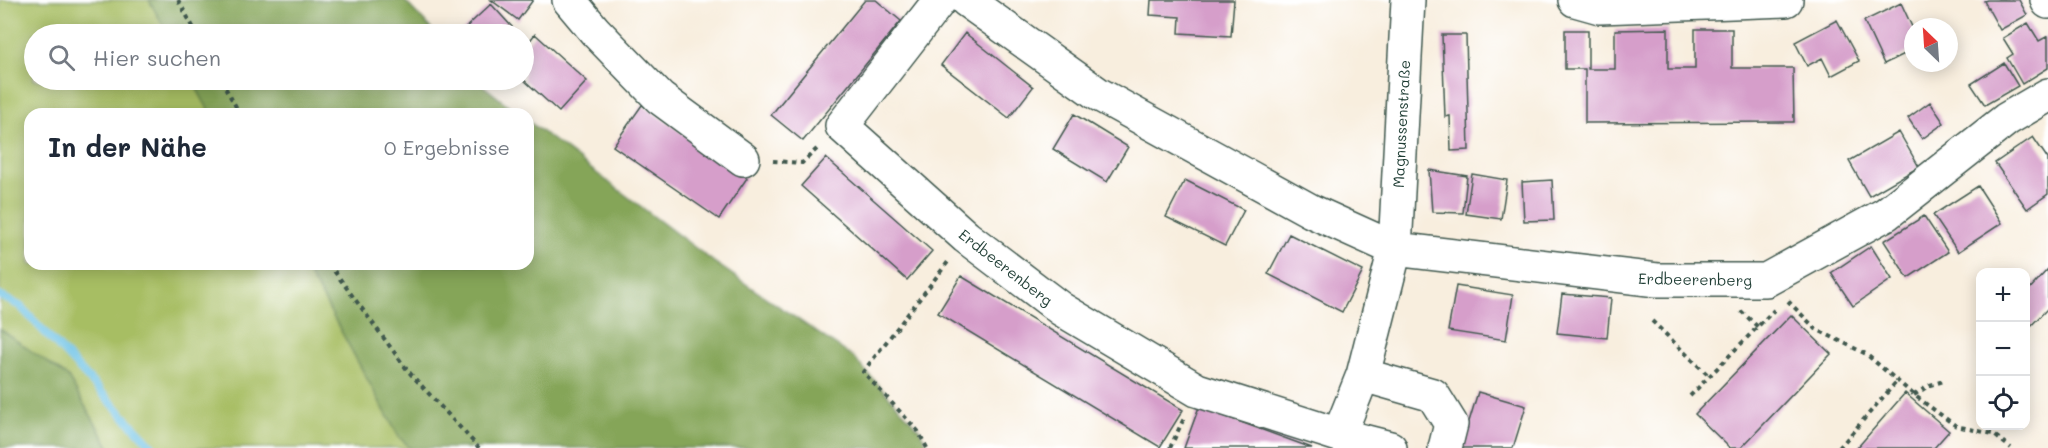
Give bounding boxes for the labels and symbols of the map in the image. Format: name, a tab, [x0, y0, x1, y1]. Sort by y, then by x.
north arrow	[1904, 18, 1958, 72]
street label: Magnussenstraße	[1388, 59, 1414, 189]
street label: Erdbeerenberg	[955, 224, 1057, 310]
street label: Erdbeerenberg	[1638, 268, 1752, 290]

